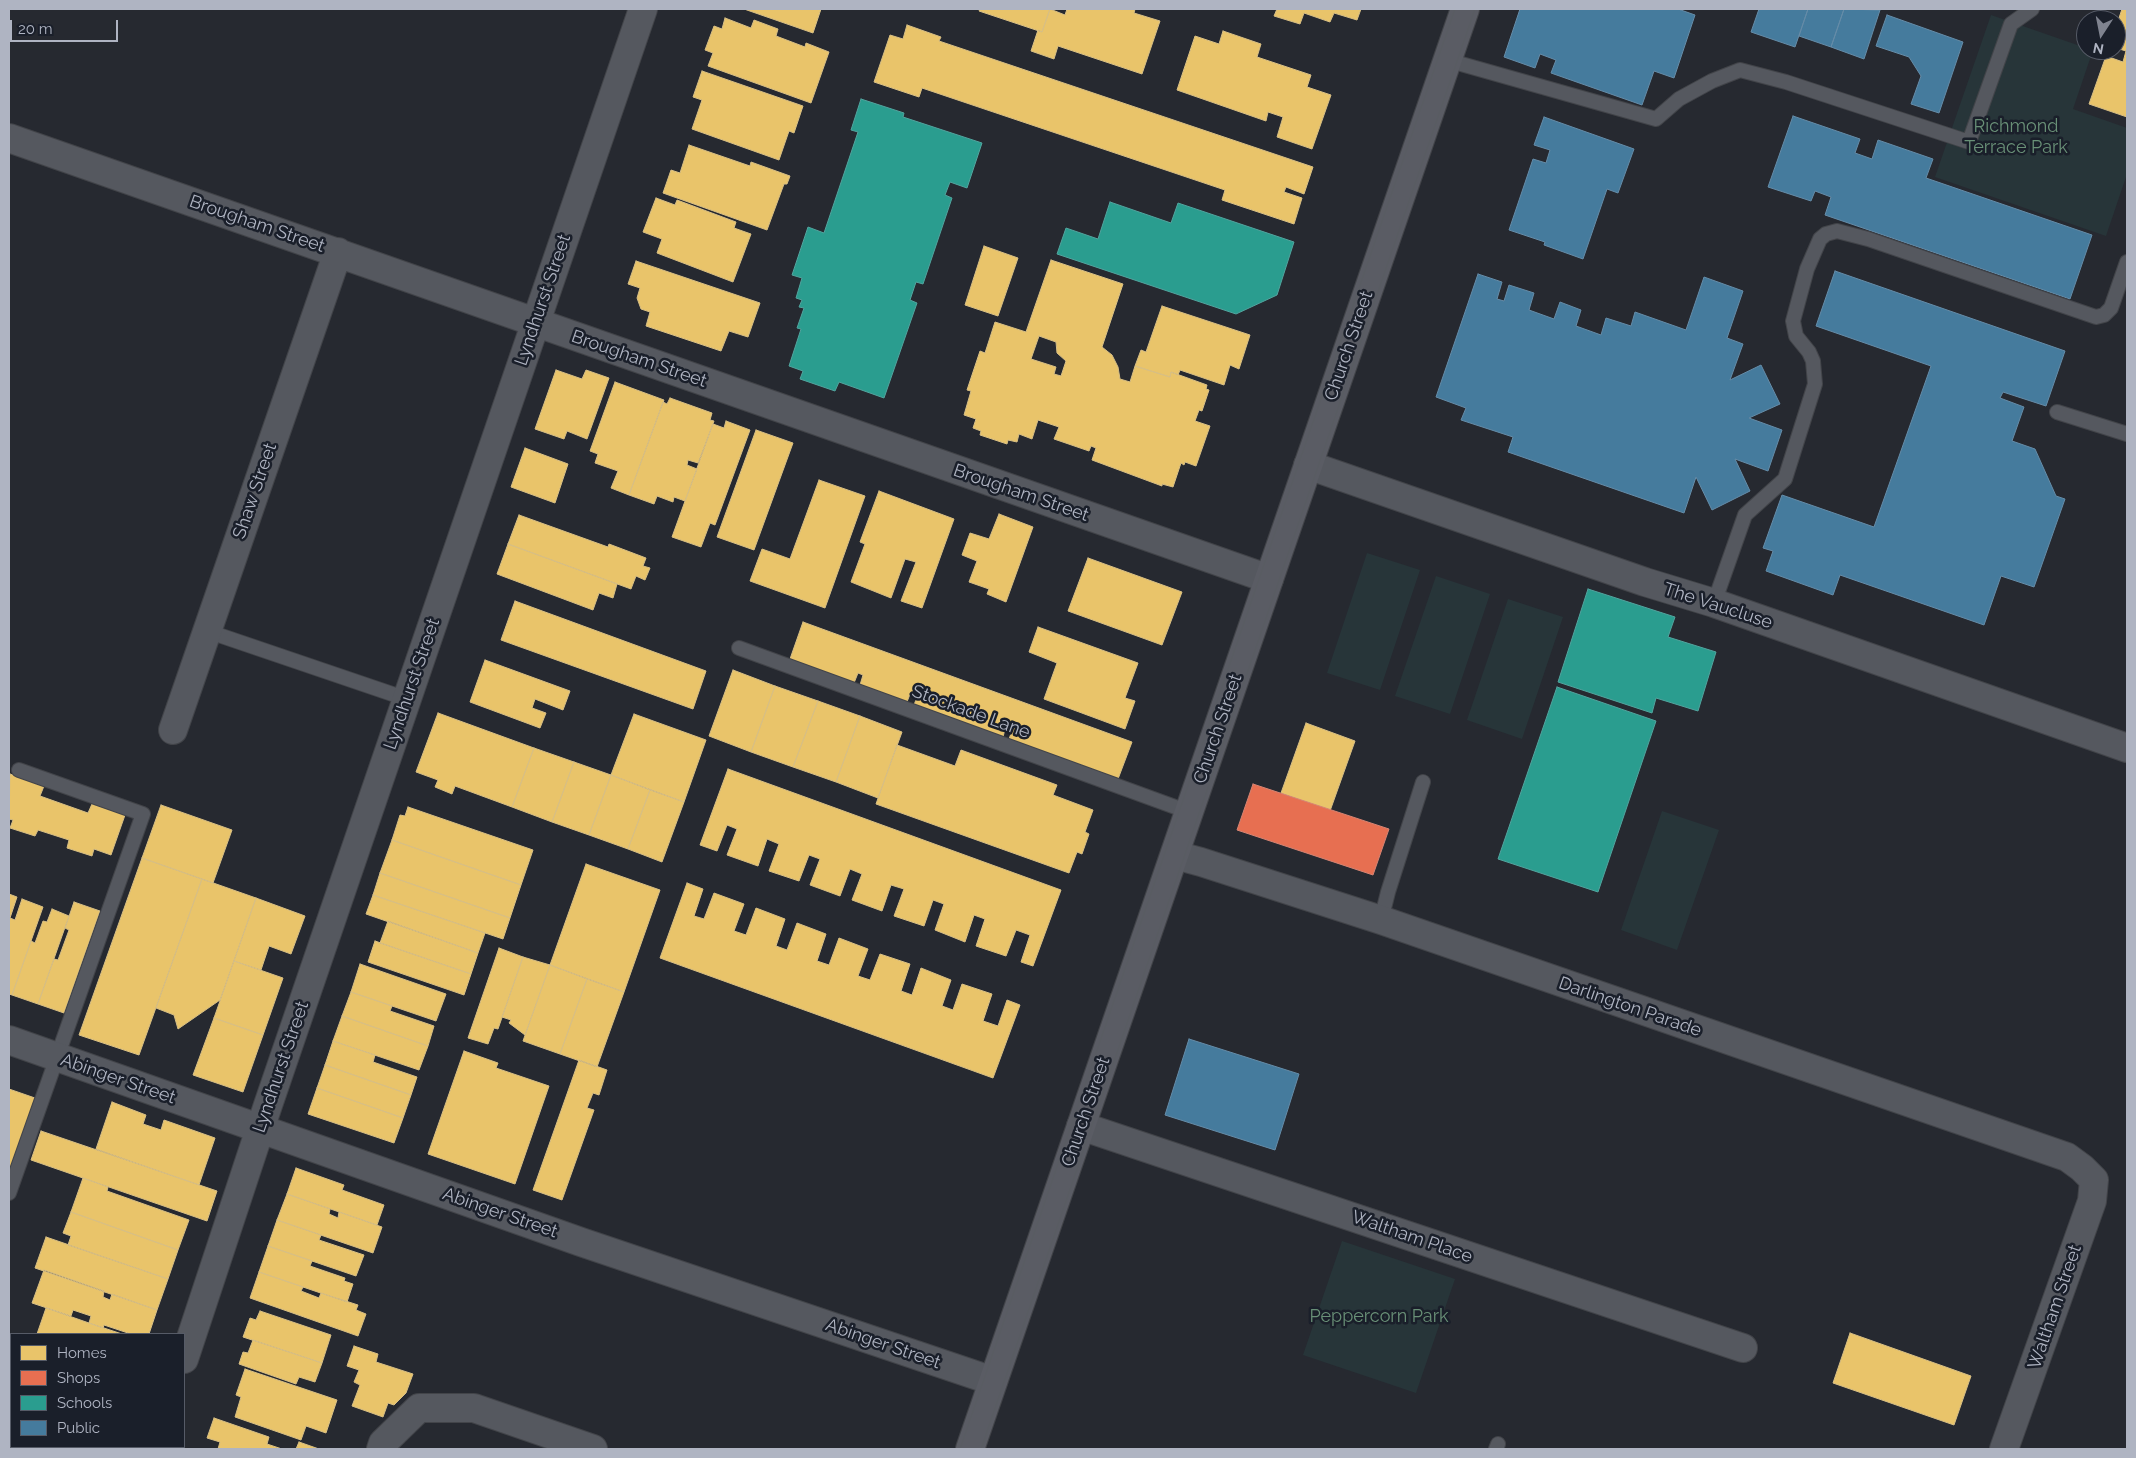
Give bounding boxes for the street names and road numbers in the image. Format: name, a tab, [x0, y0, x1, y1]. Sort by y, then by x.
street label: Brougham Street	[186, 191, 328, 257]
street label: Lyndhurst Street	[510, 232, 576, 368]
street label: Church Street	[1320, 288, 1378, 404]
street label: Brougham Street	[568, 326, 710, 392]
street label: Shaw Street	[228, 440, 282, 542]
street label: Brougham Street	[950, 460, 1092, 526]
street label: The Vaucluse	[1661, 578, 1775, 634]
street label: Lyndhurst Street	[379, 616, 445, 752]
street label: Church Street	[1189, 671, 1247, 787]
street label: Stockade Lane	[909, 681, 1033, 743]
street label: Darlington Parade	[1556, 972, 1704, 1042]
street label: Lyndhurst Street	[248, 999, 314, 1135]
street label: Abinger Street	[58, 1049, 178, 1109]
street label: Church Street	[1057, 1054, 1115, 1170]
street label: Abinger Street	[440, 1183, 560, 1243]
street label: Waltham Place	[1349, 1206, 1475, 1268]
street label: Waltham Street	[2024, 1242, 2086, 1372]
street label: Abinger Street	[823, 1314, 943, 1374]

